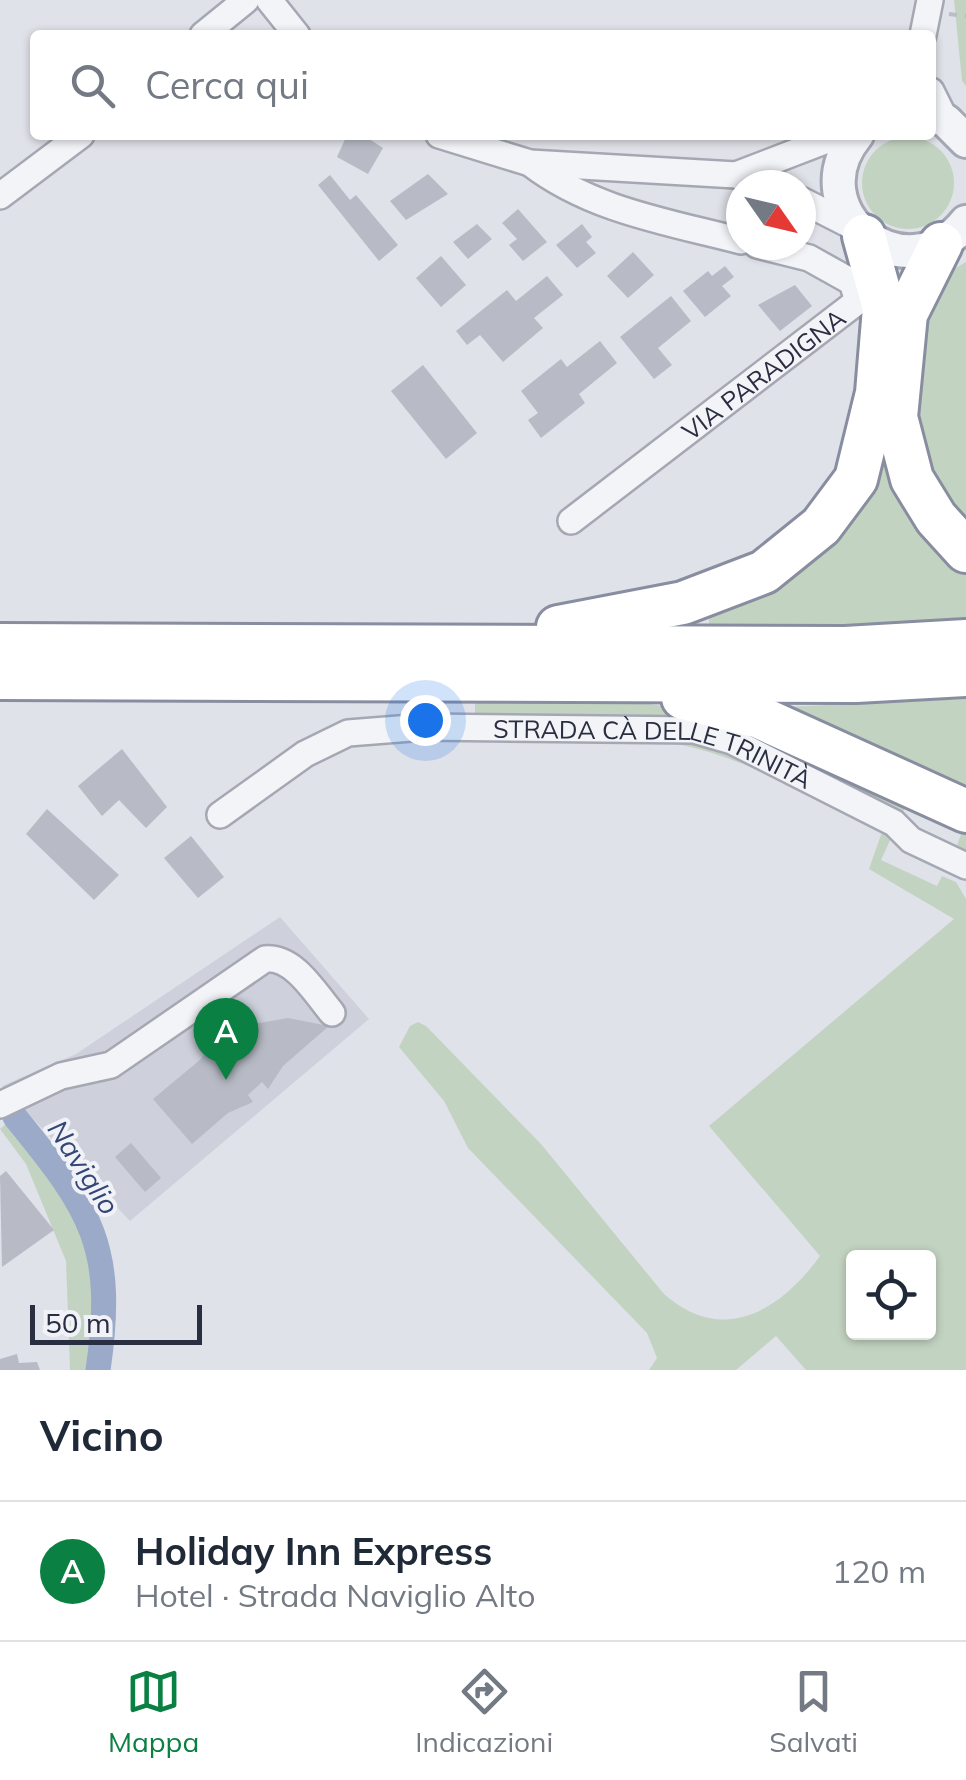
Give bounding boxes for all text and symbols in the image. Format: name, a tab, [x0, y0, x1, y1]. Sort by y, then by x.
search box	[30, 30, 936, 140]
icon: search	[65, 58, 120, 113]
text: Cerca qui	[145, 61, 309, 109]
north arrow	[726, 170, 816, 260]
street label: VIA PARADIGNA	[675, 301, 851, 446]
your location	[400, 695, 451, 746]
street label: STRADA CÀ DELLE TRINITÀ	[493, 712, 817, 794]
pin: A	[194, 998, 258, 1080]
water label: Naviglio	[41, 1113, 127, 1221]
map controls	[846, 1250, 936, 1340]
button: locate	[846, 1250, 936, 1340]
scale bar	[30, 1300, 202, 1344]
text: 50 m	[45, 1305, 111, 1340]
text: Vicino	[40, 1409, 164, 1462]
text: Holiday Inn Express	[135, 1527, 492, 1575]
text: A	[60, 1551, 85, 1591]
text: 120 m	[832, 1551, 926, 1591]
text: Hotel · Strada Naviglio Alto	[135, 1575, 535, 1615]
tab: Mappa	[108, 1664, 199, 1759]
tab: Indicazioni	[415, 1664, 553, 1759]
tab: Salvati	[769, 1664, 858, 1759]

